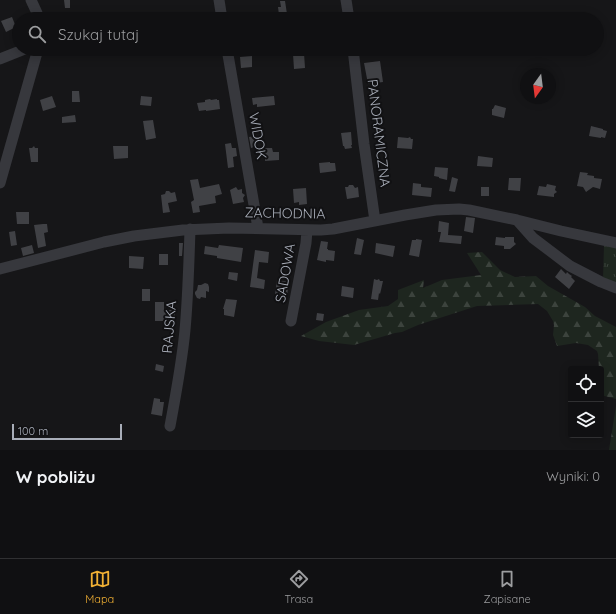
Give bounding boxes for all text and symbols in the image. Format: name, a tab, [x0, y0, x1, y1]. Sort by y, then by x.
search box	[12, 12, 604, 56]
icon: search	[26, 23, 48, 45]
text: Szukaj tutaj	[58, 25, 139, 44]
north arrow	[520, 68, 556, 104]
street label: PANORAMICZNA	[363, 78, 395, 188]
street label: WIDOK	[245, 111, 271, 161]
street label: ZACHODNIA	[244, 203, 326, 223]
street label: SADOWA	[271, 242, 299, 304]
street label: RAJSKA	[158, 300, 180, 354]
map controls	[568, 366, 604, 438]
button: locate	[568, 366, 604, 402]
button: layers	[568, 402, 604, 438]
scale bar	[12, 422, 122, 441]
text: 100 m	[18, 424, 48, 438]
text: W pobliżu	[16, 466, 96, 487]
text: Wyniki: 0	[546, 468, 600, 484]
tab: Mapa	[85, 568, 114, 606]
tab: Trasa	[285, 568, 313, 606]
tab: Zapisane	[484, 568, 531, 606]

